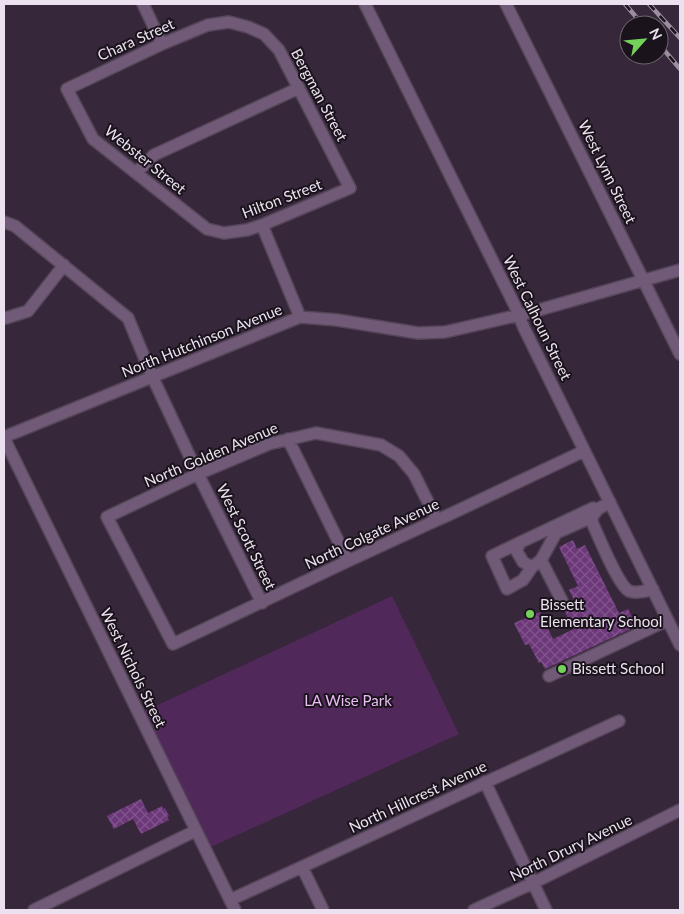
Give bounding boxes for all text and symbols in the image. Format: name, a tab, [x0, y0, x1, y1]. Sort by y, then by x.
street label: Chara Street	[94, 14, 177, 64]
north arrow	[619, 15, 669, 65]
text: N	[646, 25, 666, 43]
street label: Bergman Street	[288, 45, 352, 144]
street label: West Lynn Street	[575, 117, 641, 227]
street label: Webster Street	[101, 121, 190, 198]
street label: Hilton Street	[239, 174, 325, 222]
street label: West Calhoun Street	[500, 252, 576, 383]
street label: North Hutchinson Avenue	[119, 300, 285, 381]
street label: North Golden Avenue	[141, 418, 280, 490]
street label: West Scott Street	[214, 481, 281, 593]
street label: North Colgate Avenue	[302, 494, 442, 572]
place label: Bissett Elementary School	[540, 595, 662, 630]
street label: West Nichols Street	[97, 605, 171, 731]
marker: Bissett Elementary School	[524, 608, 536, 620]
place label: Bissett School	[572, 659, 664, 677]
marker: Bissett School	[556, 663, 568, 675]
park label: LA Wise Park	[304, 691, 392, 709]
street label: North Hillcrest Avenue	[346, 756, 489, 836]
street label: North Drury Avenue	[507, 810, 635, 884]

